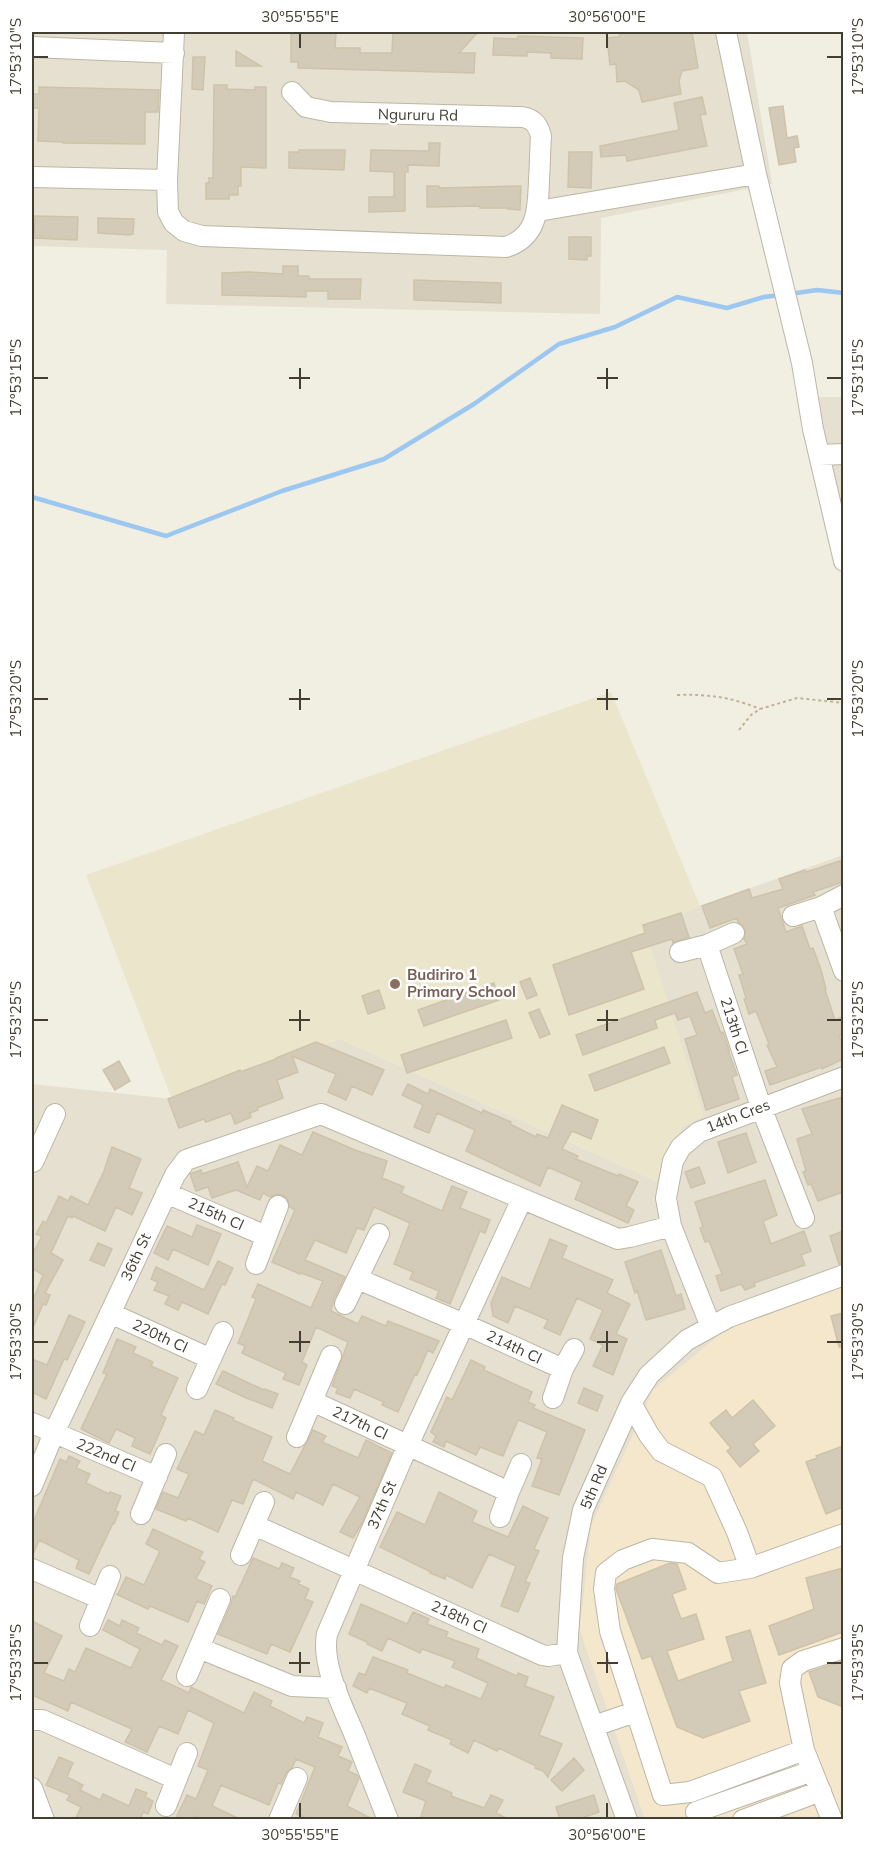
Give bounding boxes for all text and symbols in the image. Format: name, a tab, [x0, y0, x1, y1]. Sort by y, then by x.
text: 30°55'55"E	[261, 7, 339, 26]
text: 30°56'00"E	[568, 7, 646, 26]
text: 17°53'10"S	[6, 18, 25, 96]
text: 17°53'10"S	[848, 18, 867, 96]
street label: Ngururu Rd	[378, 104, 458, 125]
text: 17°53'15"S	[6, 339, 25, 417]
text: 17°53'15"S	[848, 339, 867, 417]
text: 17°53'20"S	[6, 660, 25, 738]
text: 17°53'20"S	[848, 660, 867, 738]
place label: Budiriro 1 Primary School	[407, 965, 516, 1001]
marker: Budiriro 1 Primary School	[388, 977, 402, 991]
text: 17°53'25"S	[6, 981, 25, 1059]
text: 17°53'25"S	[848, 981, 867, 1059]
street label: 213th Cl	[716, 995, 753, 1057]
street label: 14th Cres	[703, 1095, 773, 1136]
street label: 215th Cl	[185, 1193, 247, 1234]
street label: 36th St	[116, 1230, 155, 1284]
text: 17°53'30"S	[6, 1303, 25, 1381]
text: 17°53'30"S	[848, 1303, 867, 1381]
street label: 220th Cl	[130, 1315, 191, 1357]
street label: 214th Cl	[484, 1326, 545, 1368]
street label: 217th Cl	[330, 1402, 391, 1444]
street label: 222nd Cl	[74, 1434, 139, 1476]
street label: 5th Rd	[576, 1462, 611, 1512]
street label: 37th St	[363, 1478, 400, 1532]
street label: 218th Cl	[428, 1596, 490, 1637]
text: 17°53'35"S	[6, 1624, 25, 1702]
text: 17°53'35"S	[848, 1624, 867, 1702]
text: 30°55'55"E	[261, 1825, 339, 1844]
text: 30°56'00"E	[568, 1825, 646, 1844]

